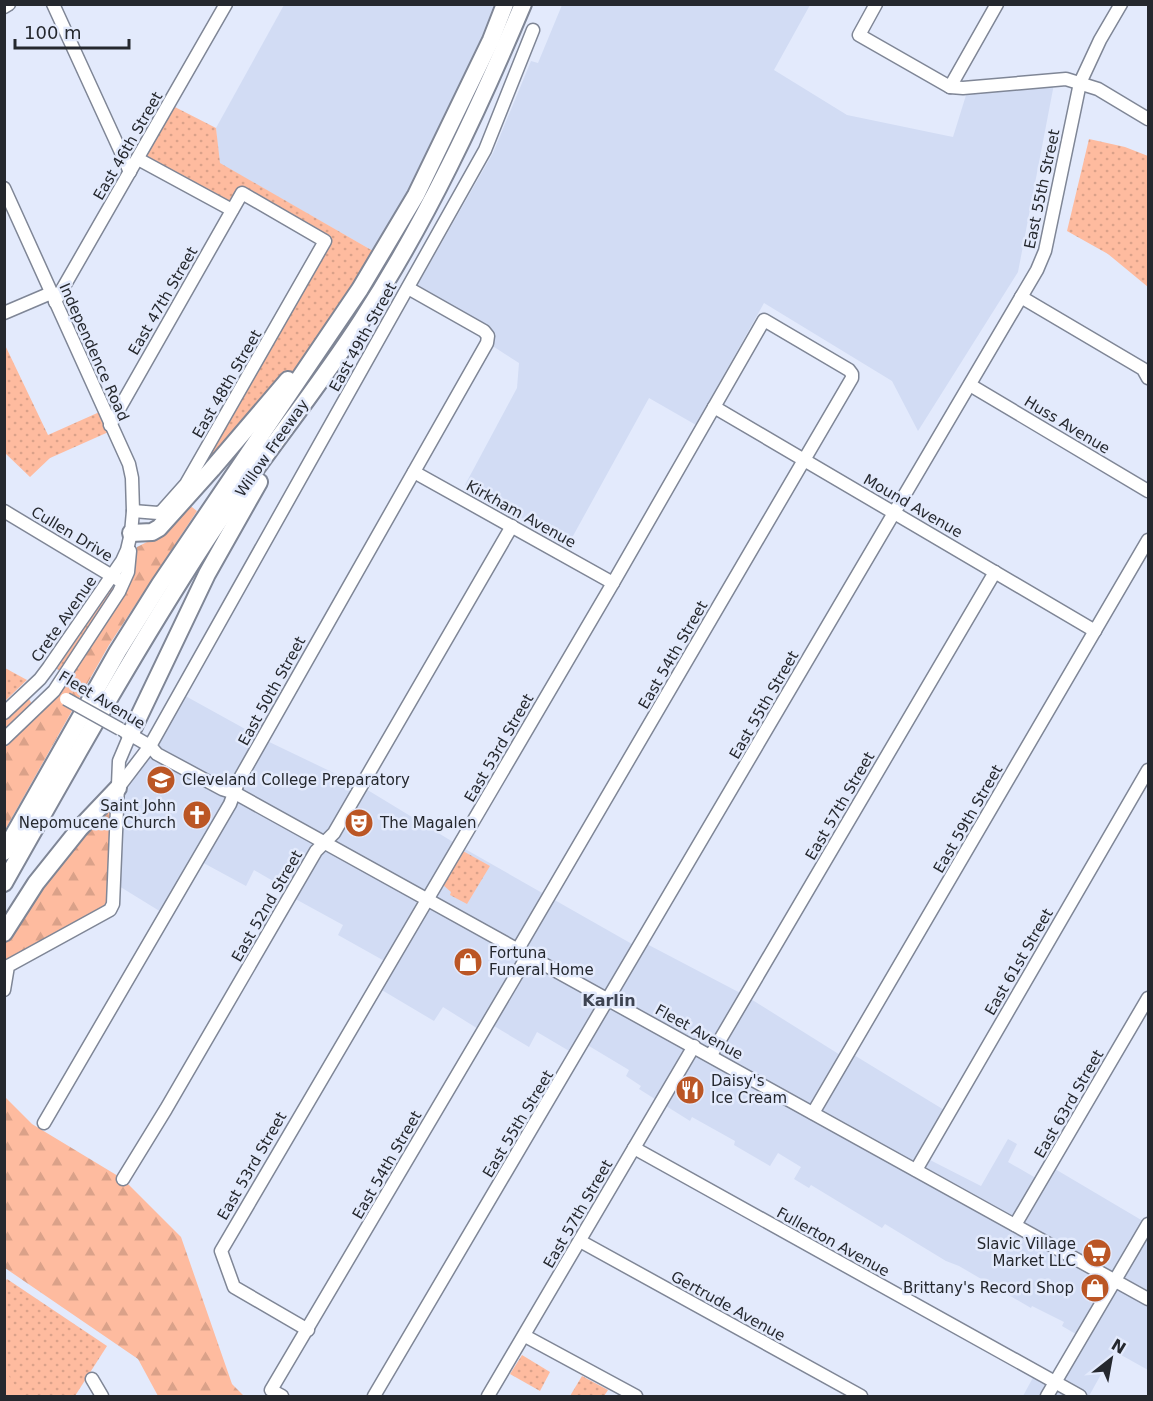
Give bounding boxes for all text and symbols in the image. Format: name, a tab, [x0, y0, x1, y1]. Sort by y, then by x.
scale bar	[15, 12, 129, 50]
text: 100 m	[24, 22, 82, 43]
street label: East 46th Street	[90, 89, 166, 203]
street label: East 55th Street	[1021, 127, 1064, 251]
street label: East 47th Street	[125, 244, 201, 358]
street label: East 49th Street	[326, 279, 400, 395]
street label: Independence Road	[55, 280, 133, 424]
street label: East 48th Street	[189, 327, 265, 441]
street label: Huss Avenue	[1021, 392, 1113, 458]
street label: Willow Freeway	[232, 395, 313, 500]
street label: Mound Avenue	[860, 470, 966, 542]
street label: Kirkham Avenue	[463, 476, 579, 552]
street label: Cullen Drive	[28, 503, 116, 565]
street label: Crete Avenue	[28, 572, 100, 666]
street label: East 54th Street	[635, 598, 711, 712]
street label: East 50th Street	[235, 633, 309, 749]
street label: East 55th Street	[726, 648, 802, 762]
street label: Fleet Avenue	[56, 667, 148, 733]
street label: East 53rd Street	[461, 691, 537, 805]
street label: East 57th Street	[802, 749, 878, 863]
street label: East 59th Street	[930, 762, 1006, 876]
school or university icon: Cleveland College Preparatory	[145, 764, 177, 796]
place label: Cleveland College Preparatory	[182, 771, 410, 789]
place label: Saint John Nepomucene Church	[19, 797, 176, 832]
church icon: Saint John Nepomucene Church	[181, 799, 213, 831]
theatre icon: The Magalen	[343, 807, 375, 839]
place label: The Magalen	[379, 814, 476, 832]
street label: East 52nd Street	[228, 847, 306, 965]
street label: East 61st Street	[981, 905, 1057, 1019]
place label: Fortuna Funeral Home	[489, 944, 594, 979]
shop icon: Fortuna Funeral Home	[452, 946, 484, 978]
district label: Karlin	[582, 991, 636, 1010]
street label: Fleet Avenue	[652, 1000, 746, 1064]
street label: East 63rd Street	[1031, 1047, 1107, 1161]
street label: East 55th Street	[479, 1067, 557, 1181]
place label: Daisy's Ice Cream	[711, 1072, 787, 1107]
restaurant icon: Daisy's Ice Cream	[674, 1074, 706, 1106]
street label: East 54th Street	[349, 1108, 425, 1222]
street label: East 53rd Street	[214, 1109, 290, 1223]
street label: East 57th Street	[540, 1157, 616, 1271]
street label: Fullerton Avenue	[773, 1204, 893, 1280]
place label: Slavic Village Market LLC	[977, 1235, 1076, 1270]
supermarket icon: Slavic Village Market LLC	[1081, 1237, 1113, 1269]
street label: Gertrude Avenue	[668, 1267, 788, 1345]
shop icon: Brittany's Record Shop	[1079, 1272, 1111, 1304]
place label: Brittany's Record Shop	[903, 1279, 1074, 1297]
north arrow	[1081, 1329, 1141, 1389]
text: N	[1108, 1335, 1129, 1358]

